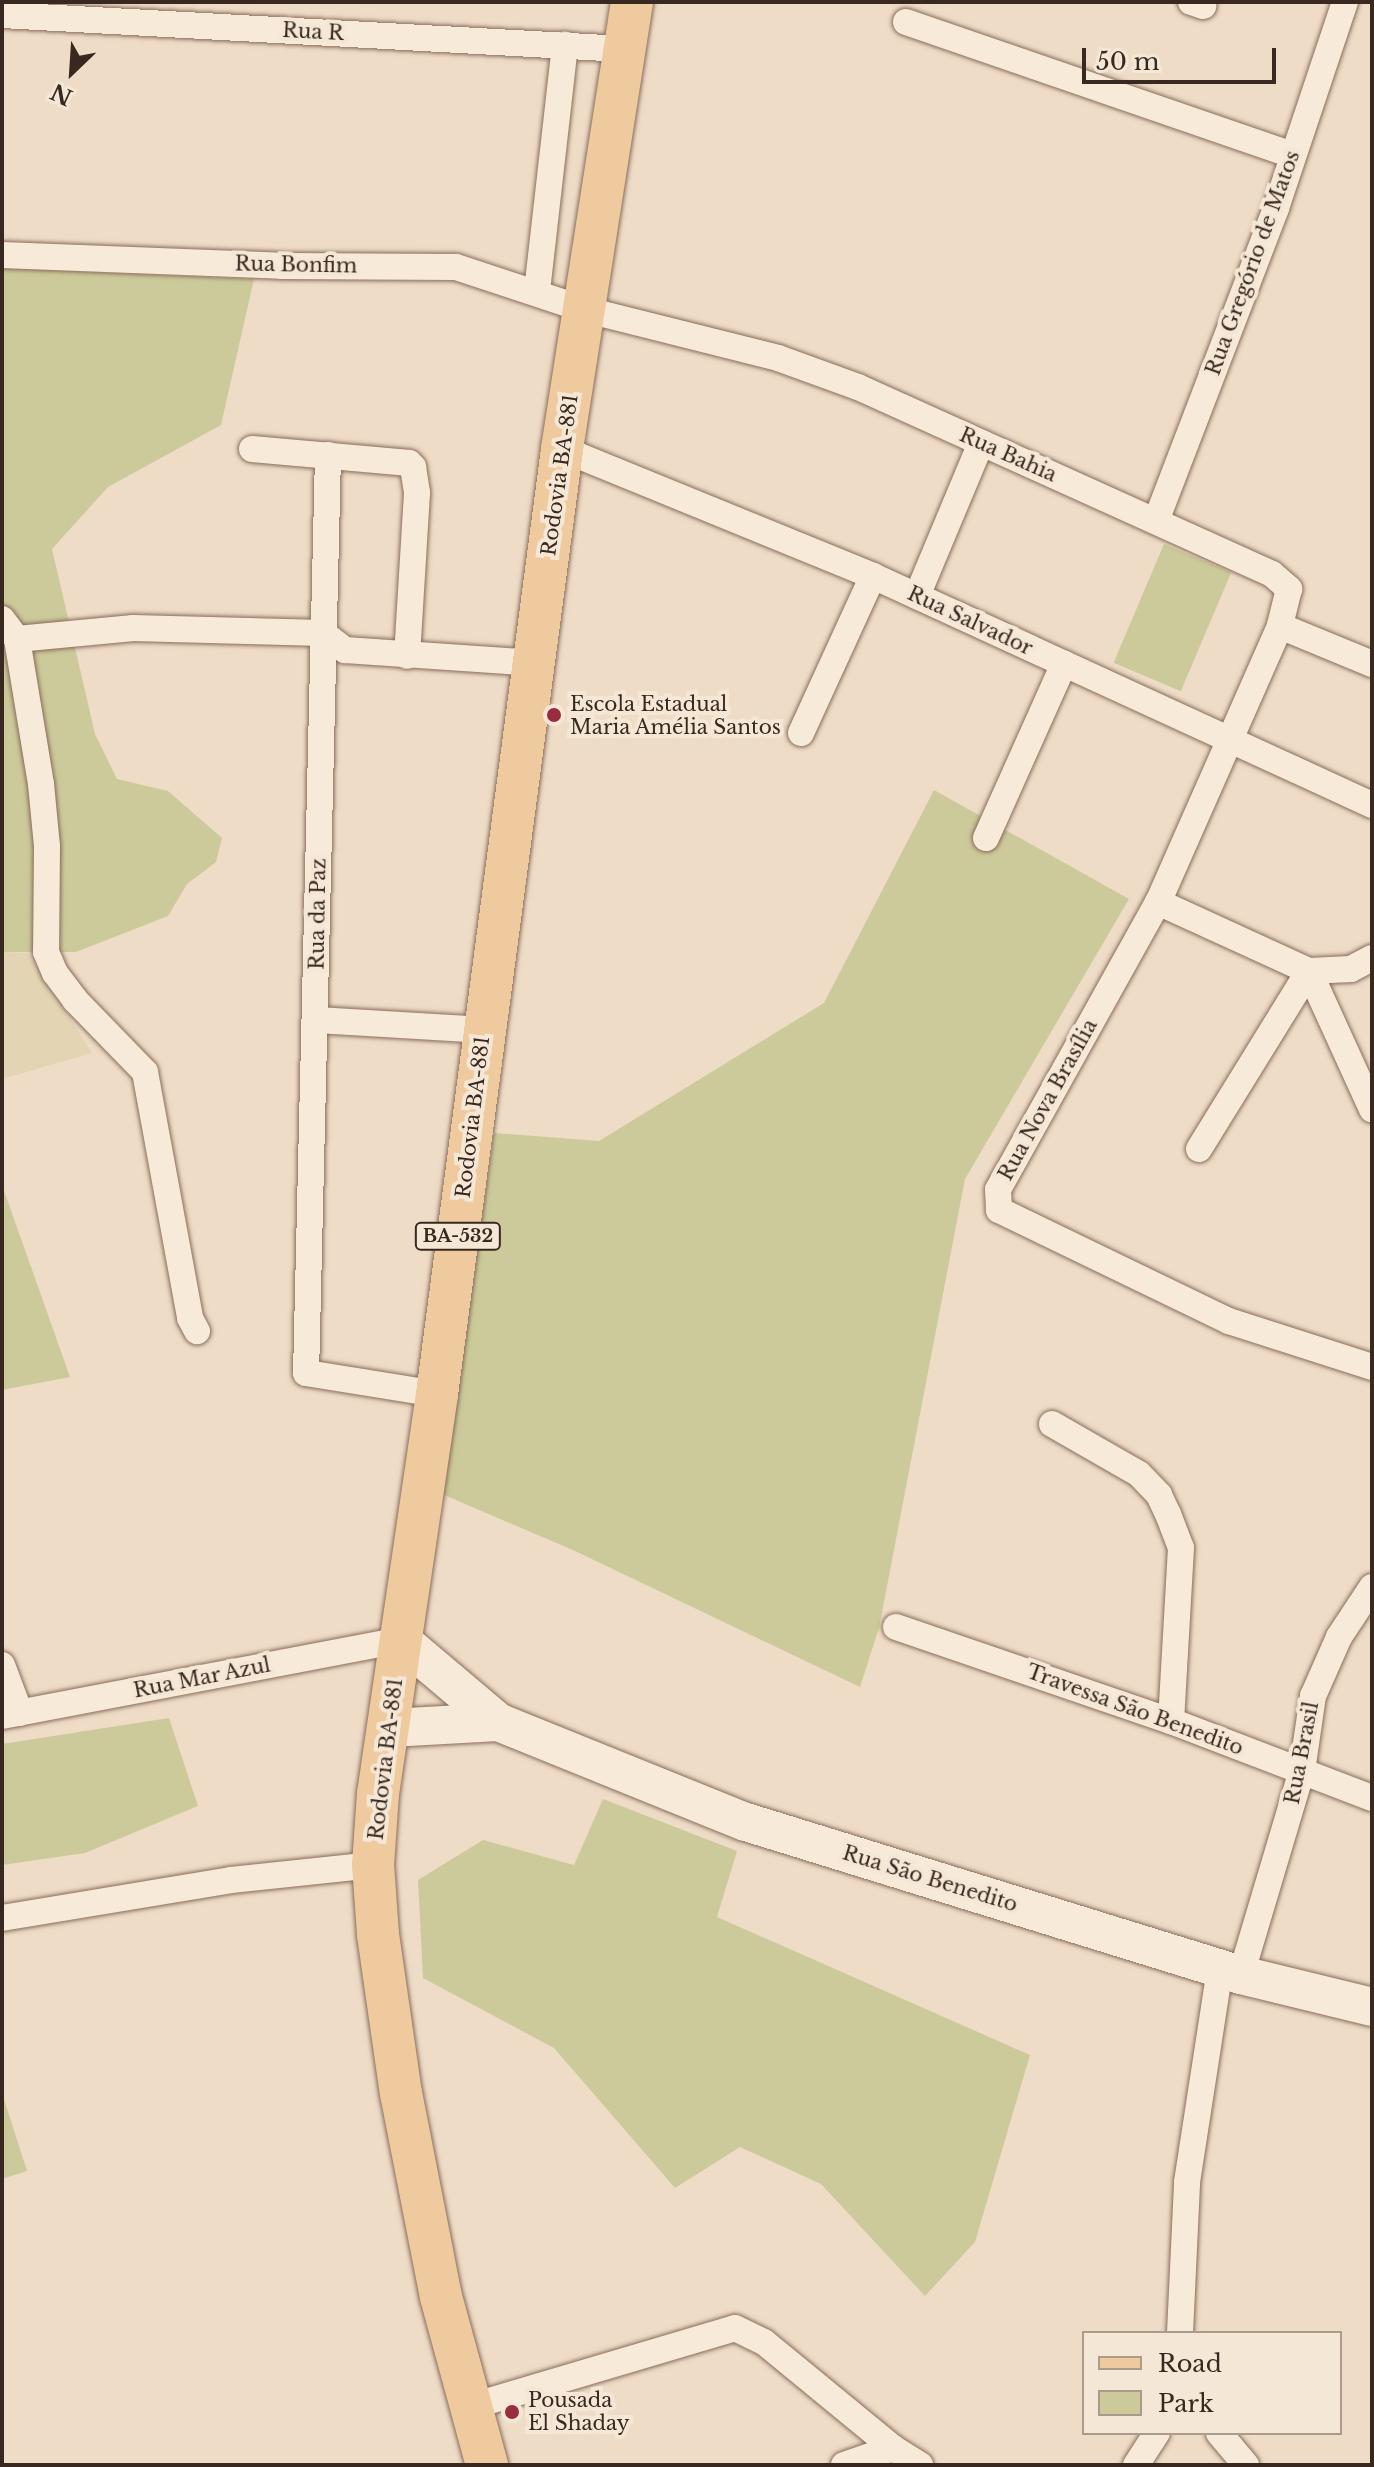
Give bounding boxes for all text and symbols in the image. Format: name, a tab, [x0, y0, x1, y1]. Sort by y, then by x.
street label: Rua R	[282, 18, 344, 46]
north arrow	[32, 32, 112, 112]
scale bar	[1086, 32, 1280, 82]
text: 50 m	[1096, 47, 1159, 76]
text: N	[47, 78, 77, 111]
street label: Rua Gregório de Matos	[1201, 147, 1305, 379]
street label: Rua Bonfim	[234, 252, 358, 278]
street label: Rodovia BA-881	[537, 393, 583, 557]
street label: Rua Bahia	[956, 423, 1060, 487]
street label: Rua Salvador	[904, 581, 1036, 661]
place label: Escola Estadual Maria Amélia Santos	[570, 692, 782, 739]
marker: Escola Estadual Maria Amélia Santos	[545, 706, 563, 724]
street label: Rua da Paz	[305, 858, 331, 970]
street label: Rua Nova Brasília	[994, 1015, 1102, 1185]
street label: Rodovia BA-881	[451, 1035, 495, 1199]
road number: BA-532	[414, 1222, 502, 1250]
street label: Rua Mar Azul	[131, 1653, 273, 1703]
street label: Travessa São Benedito	[1023, 1660, 1247, 1760]
street label: Rodovia BA-881	[364, 1677, 408, 1841]
street label: Rua Brasil	[1280, 1699, 1324, 1807]
street label: Rua São Benedito	[840, 1841, 1020, 1917]
legend	[1082, 2331, 1342, 2435]
text: Road	[1158, 2349, 1222, 2378]
place label: Pousada El Shaday	[528, 2388, 629, 2435]
text: Park	[1158, 2389, 1214, 2418]
marker: Pousada El Shaday	[503, 2403, 521, 2421]

